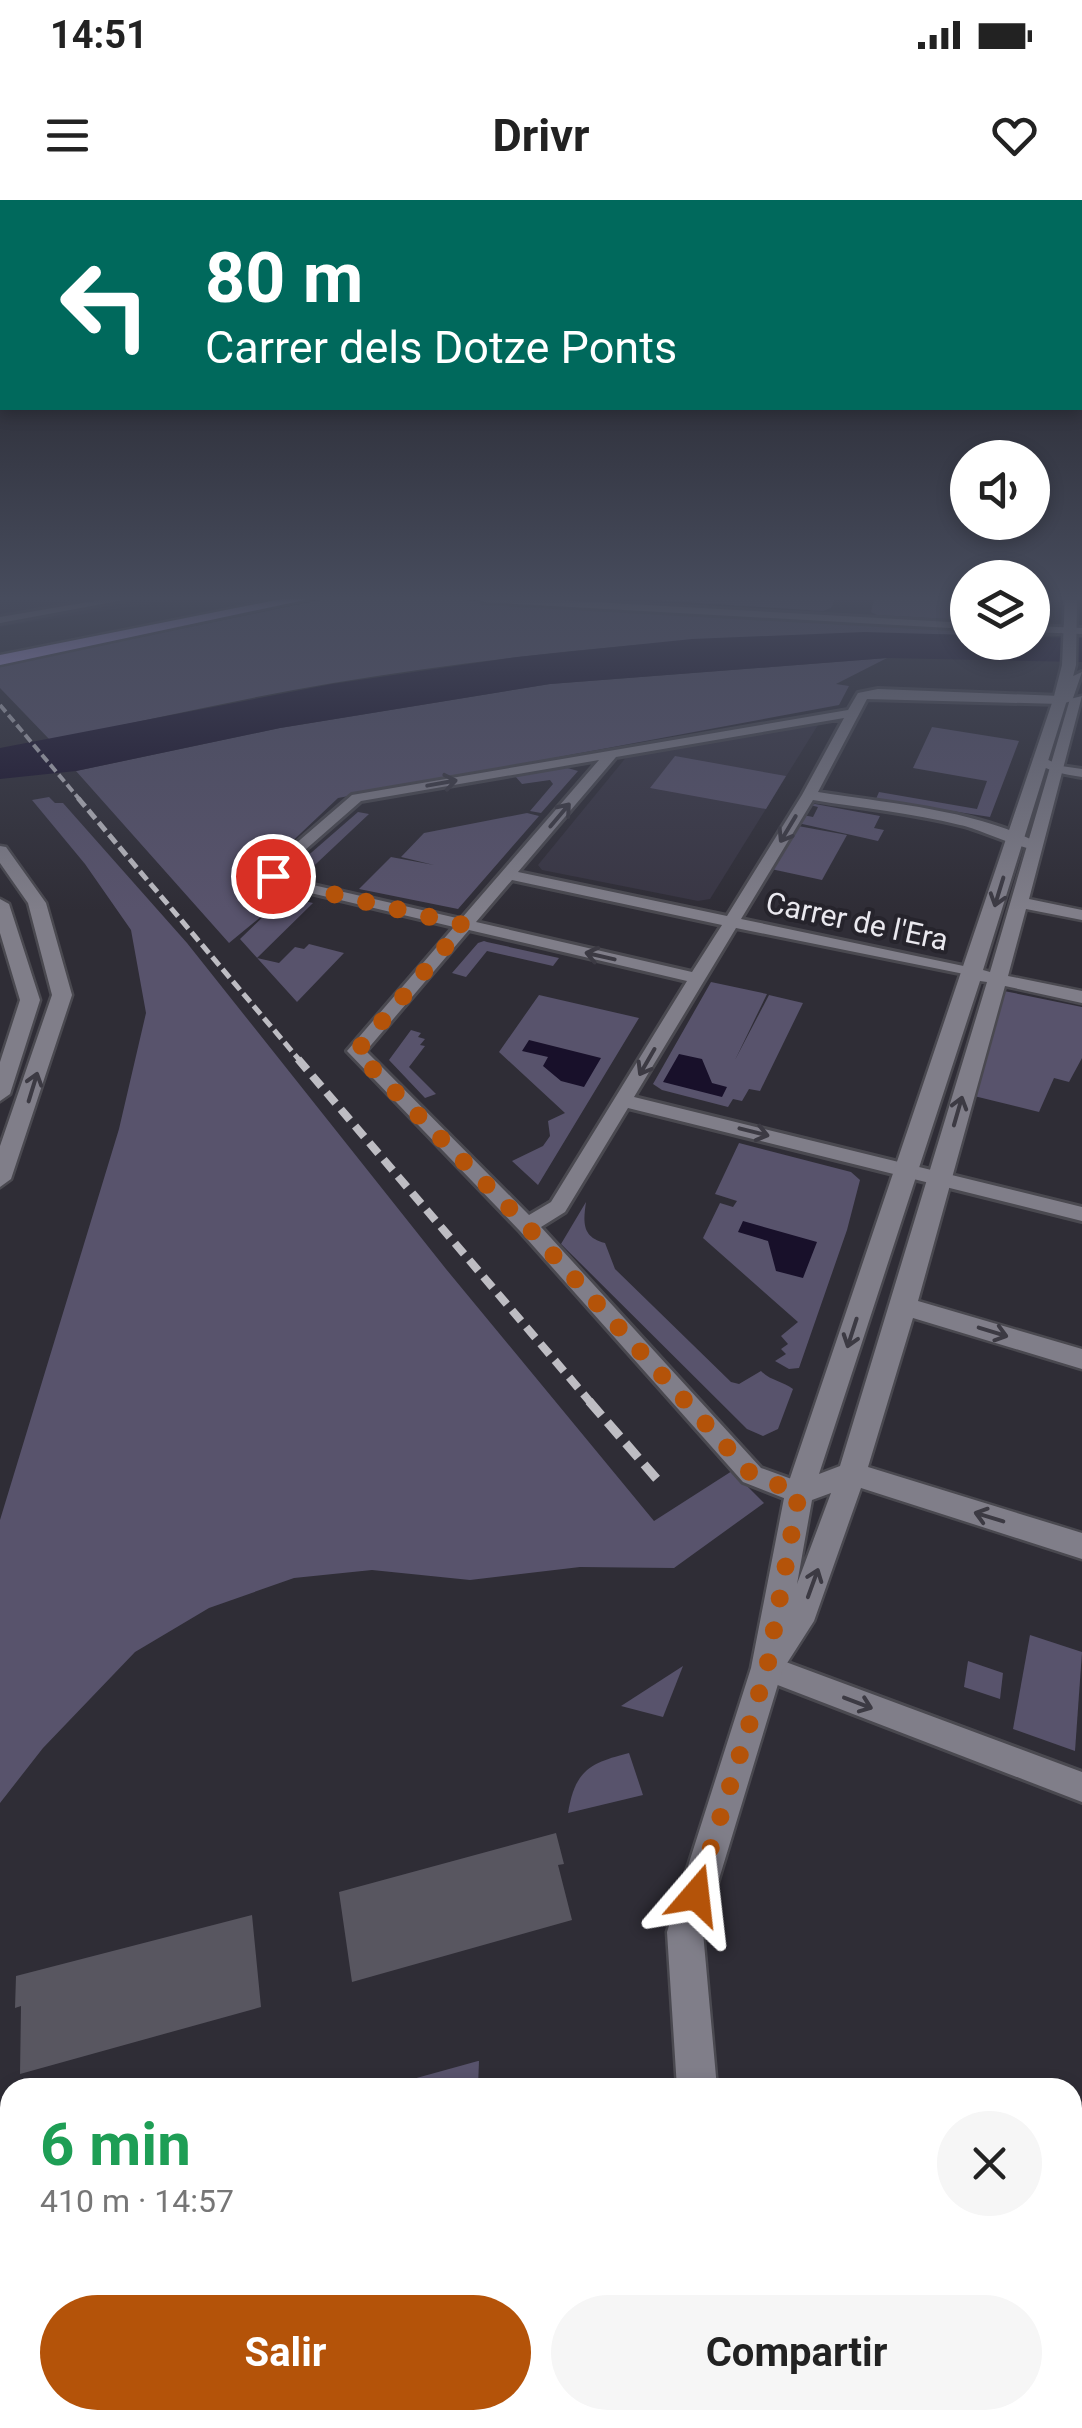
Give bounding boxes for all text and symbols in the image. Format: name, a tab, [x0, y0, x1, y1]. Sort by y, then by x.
text: 14:51	[50, 13, 148, 57]
icon: menu	[40, 108, 95, 163]
icon: heart	[987, 108, 1042, 163]
text: Drivr	[493, 109, 589, 162]
text: 80 m	[205, 237, 363, 319]
icon: left	[40, 240, 170, 370]
text: Carrer dels Dotze Ponts	[205, 321, 677, 374]
map controls	[950, 440, 1050, 660]
button: sound	[950, 440, 1050, 540]
button: layers	[950, 560, 1050, 660]
one-way arrow	[425, 773, 458, 792]
one-way arrow	[549, 802, 571, 828]
one-way arrow	[777, 814, 798, 843]
pin	[231, 834, 316, 919]
icon: arrive	[246, 849, 301, 904]
one-way arrow	[989, 875, 1007, 907]
street label: Carrer de l'Era	[763, 885, 951, 957]
one-way arrow	[585, 946, 617, 964]
one-way arrow	[637, 1048, 657, 1076]
one-way arrow	[25, 1072, 43, 1104]
one-way arrow	[950, 1095, 968, 1127]
one-way arrow	[738, 1124, 769, 1143]
one-way arrow	[842, 1316, 860, 1348]
one-way arrow	[977, 1324, 1008, 1342]
one-way arrow	[974, 1507, 1005, 1525]
one-way arrow	[805, 1568, 823, 1599]
one-way arrow	[843, 1695, 873, 1713]
position arrow	[644, 1843, 748, 1947]
text: 6 min	[40, 2109, 191, 2180]
button: close	[937, 2111, 1042, 2216]
text: 410 m · 14:57	[40, 2182, 234, 2220]
button: Salir	[40, 2295, 531, 2410]
button: Compartir	[551, 2295, 1042, 2410]

